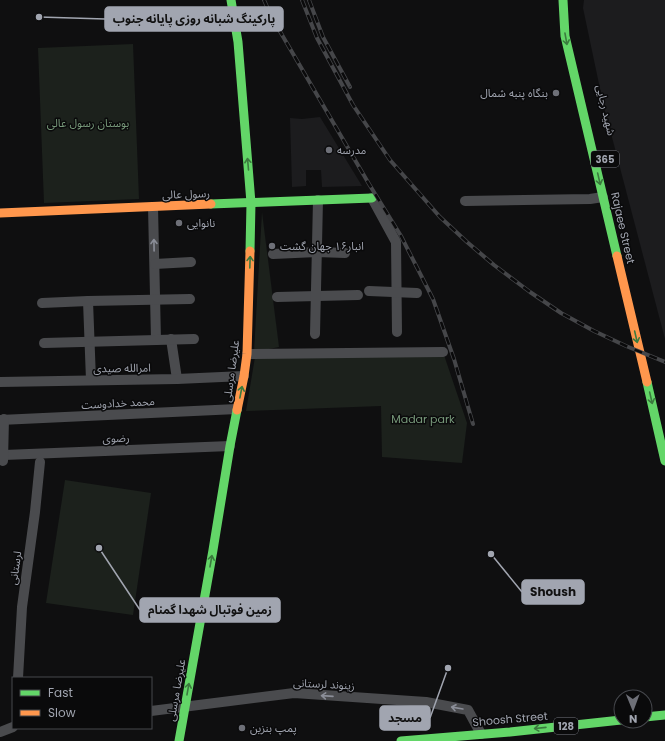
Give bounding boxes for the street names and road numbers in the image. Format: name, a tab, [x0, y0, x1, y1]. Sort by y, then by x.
street label: شهید رجایی	[592, 83, 620, 137]
road number: 365	[591, 151, 619, 167]
street label: رسول عالی	[162, 185, 210, 203]
street label: Rajaee Street	[607, 191, 639, 265]
street label: علیرضا مرسلی	[219, 338, 243, 403]
street label: امرالله صیدی	[93, 359, 151, 377]
street label: محمد خدادوست	[81, 393, 155, 413]
street label: رضوی	[102, 430, 130, 446]
street label: لرستانی	[5, 550, 25, 586]
street label: علیرضا مرسلی	[163, 657, 189, 722]
street label: زینوند لرستانی	[293, 674, 355, 694]
street label: Shoosh Street	[472, 708, 548, 730]
road number: 128	[554, 718, 578, 734]

